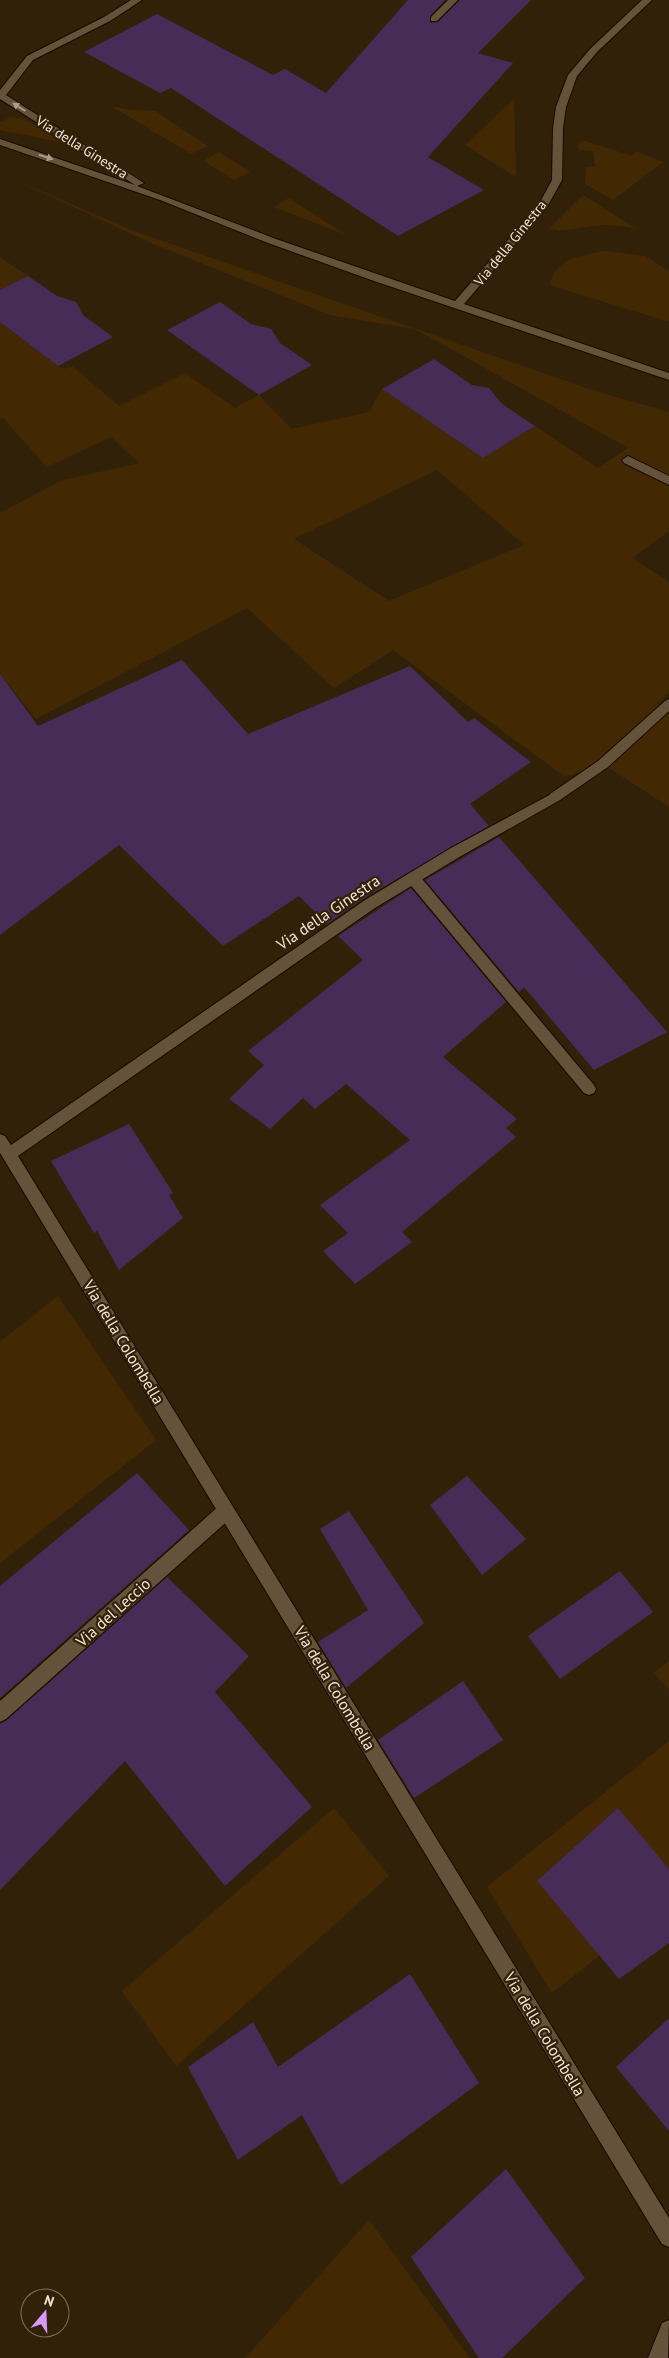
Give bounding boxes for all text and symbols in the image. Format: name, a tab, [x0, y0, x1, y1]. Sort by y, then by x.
one-way arrow	[12, 102, 25, 112]
street label: Via della Ginestra	[32, 111, 131, 183]
one-way arrow	[39, 154, 54, 162]
street label: Via della Ginestra	[469, 196, 550, 290]
street label: Via della Ginestra	[272, 870, 383, 955]
street label: Via della Colombella	[79, 1275, 169, 1408]
street label: Via del Leccio	[71, 1573, 154, 1651]
street label: Via della Colombella	[290, 1621, 380, 1754]
street label: Via della Colombella	[500, 1967, 590, 2100]
north arrow	[20, 2288, 70, 2338]
text: N	[42, 2291, 57, 2311]

